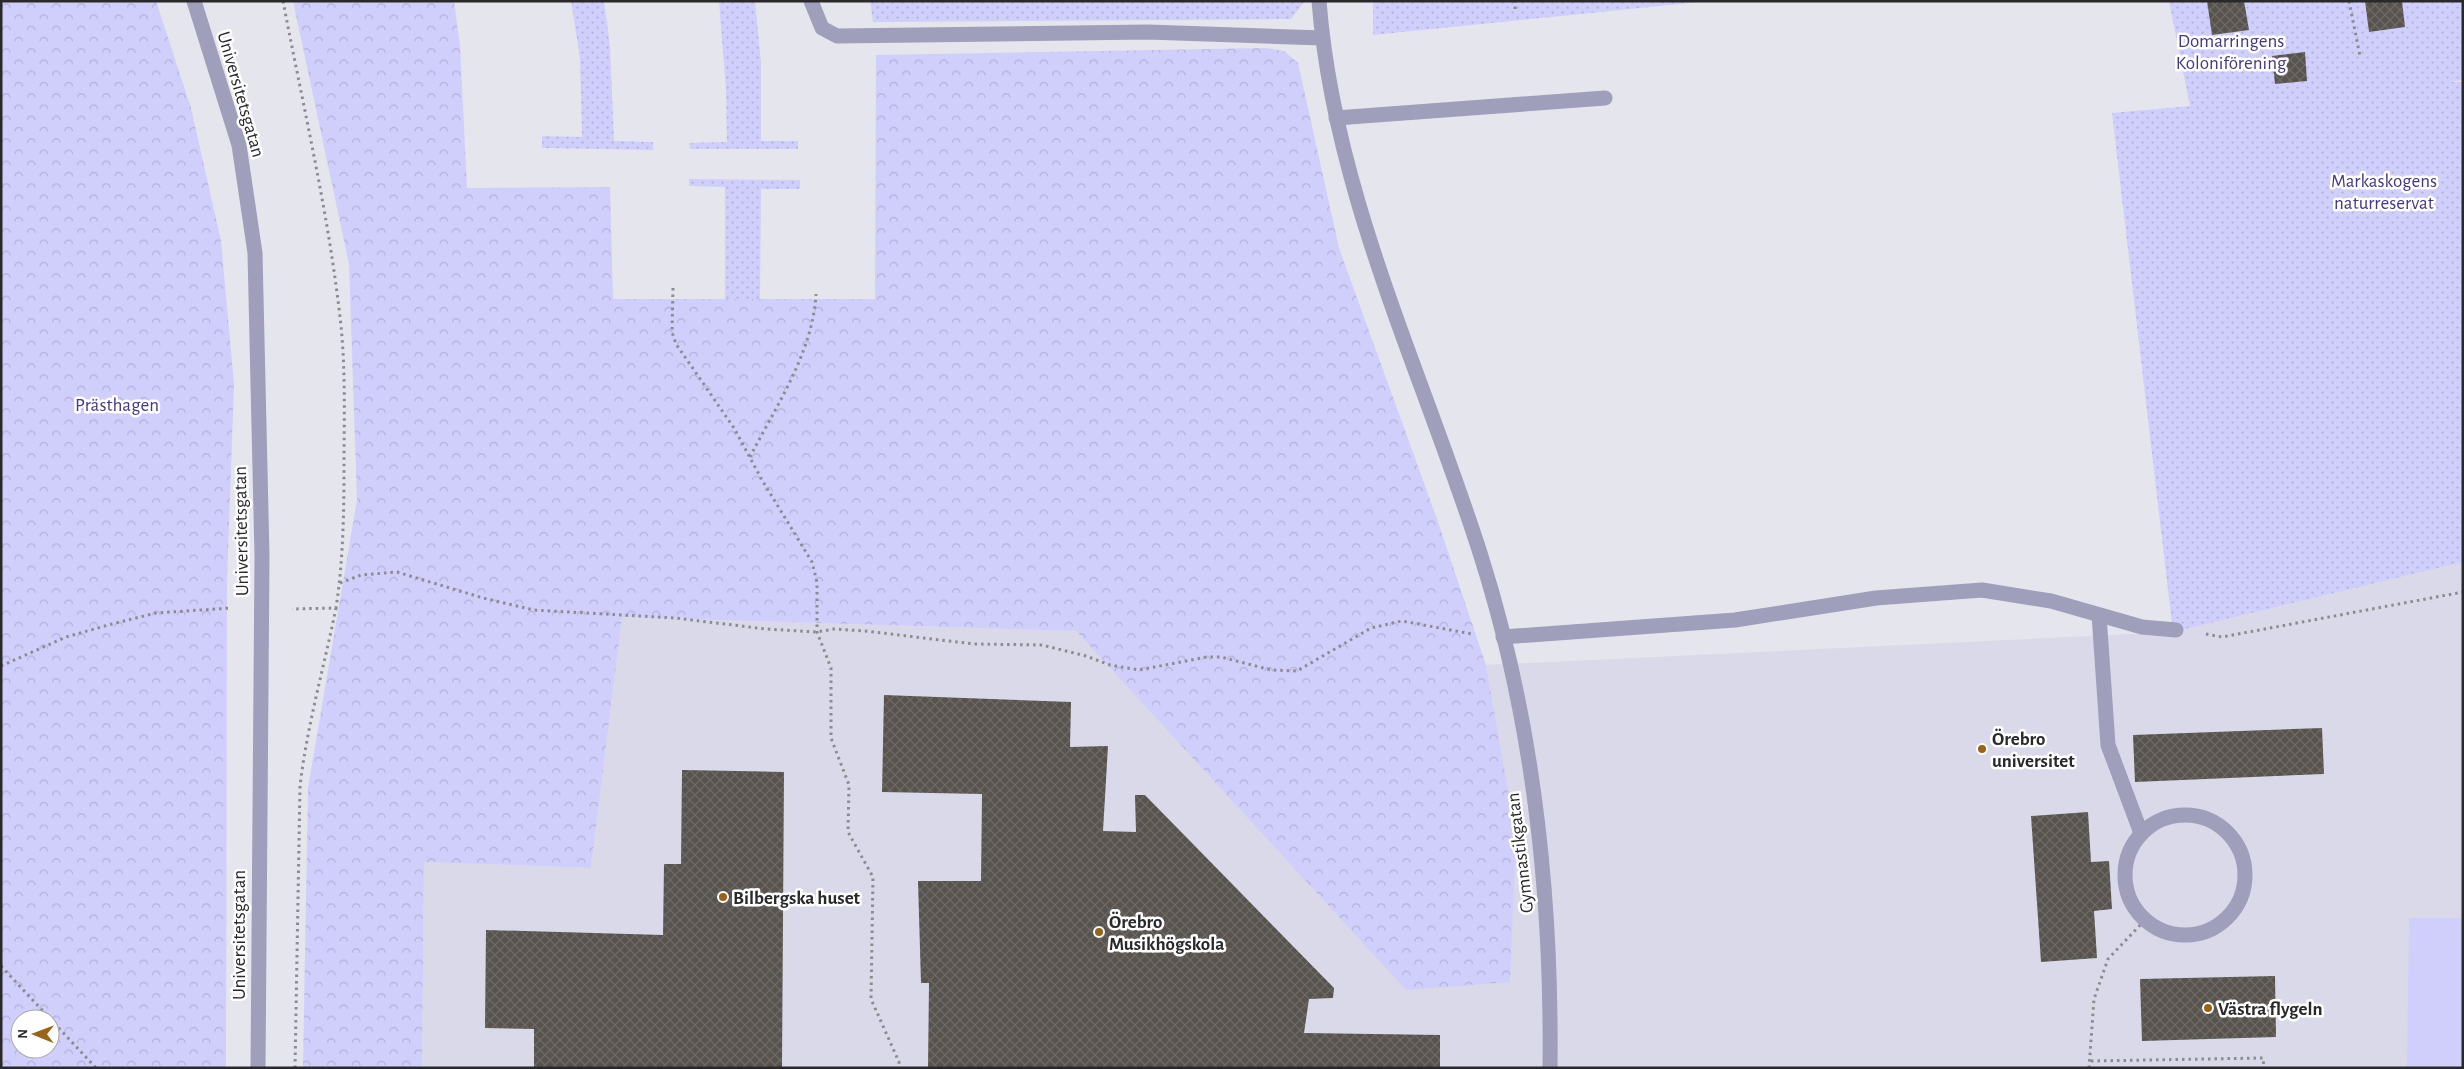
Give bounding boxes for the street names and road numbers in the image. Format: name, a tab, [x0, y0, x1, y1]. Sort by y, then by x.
street label: Universitetsgatan	[213, 29, 268, 160]
street label: Universitetsgatan	[231, 466, 252, 596]
street label: Gymnastikgatan	[1504, 792, 1537, 914]
street label: Universitetsgatan	[230, 870, 249, 1000]

